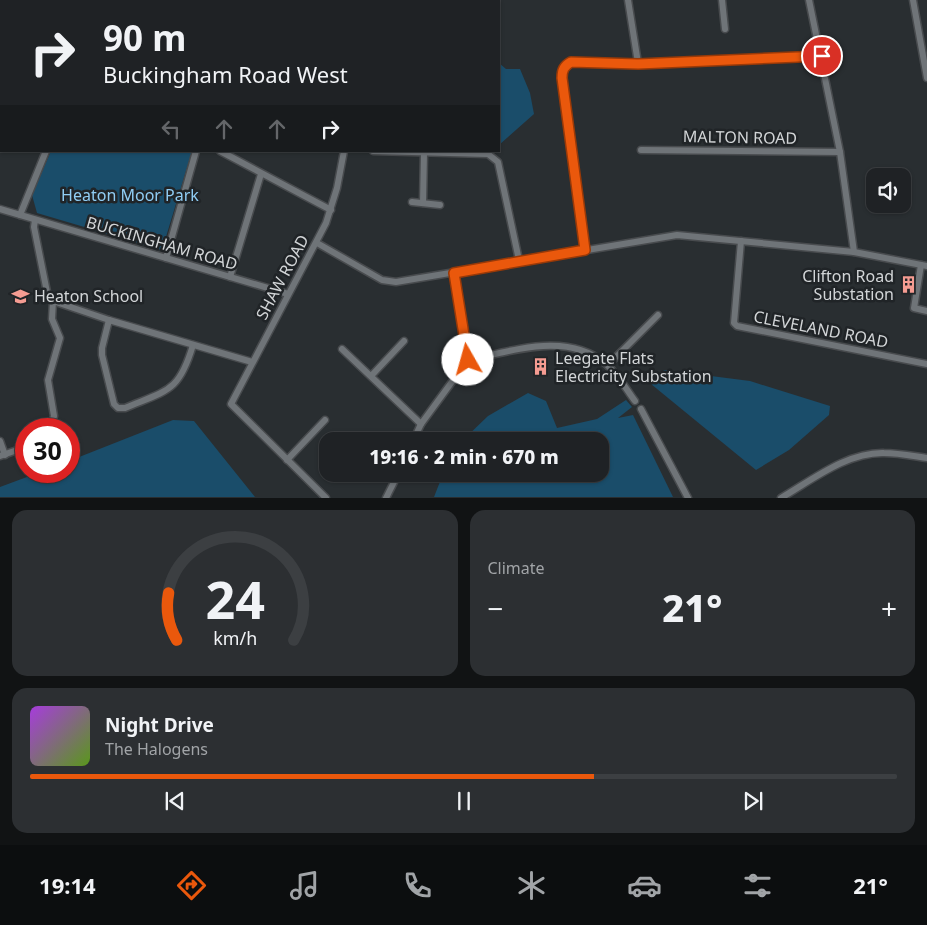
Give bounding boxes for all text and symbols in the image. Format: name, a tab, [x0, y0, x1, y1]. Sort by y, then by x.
text: 90 m	[103, 14, 186, 61]
icon: right	[20, 20, 85, 85]
pin	[801, 35, 843, 77]
icon: arrive	[808, 42, 836, 70]
text: Buckingham Road West	[103, 59, 348, 89]
icon: left	[157, 115, 185, 143]
icon: ahead	[210, 115, 238, 143]
icon: ahead	[263, 115, 291, 143]
icon: right	[316, 115, 344, 143]
street label: MALTON ROAD	[683, 125, 797, 149]
map controls	[866, 168, 911, 213]
button: sound	[866, 168, 911, 213]
park label: Heaton Moor Park	[61, 184, 199, 206]
street label: BUCKINGHAM ROAD	[84, 211, 240, 275]
street label: SHAW ROAD	[250, 231, 314, 323]
place label: Clifton Road Substation	[802, 265, 894, 305]
building icon: Clifton Road Substation	[898, 275, 918, 295]
place label: Heaton School	[34, 285, 143, 307]
school or university icon: Heaton School	[10, 286, 30, 306]
street label: CLEVELAND ROAD	[752, 305, 890, 353]
position arrow	[441, 333, 493, 385]
place label: Leegate Flats Electricity Substation	[555, 347, 712, 387]
building icon: Leegate Flats Electricity Substation	[531, 357, 551, 377]
speed limit sign: 30	[15, 418, 80, 483]
text: 19:16 · 2 min · 670 m	[369, 444, 559, 470]
text: Climate	[488, 557, 545, 579]
text: 24	[205, 563, 265, 634]
text: 21°	[662, 581, 722, 633]
text: −	[488, 589, 504, 627]
text: +	[881, 589, 897, 627]
text: km/h	[213, 626, 257, 650]
text: Night Drive	[105, 712, 214, 738]
text: The Halogens	[105, 738, 208, 760]
icon: previous	[161, 787, 189, 815]
icon: pause	[450, 787, 478, 815]
icon: next	[739, 787, 767, 815]
icon: directions	[174, 868, 209, 903]
icon: music	[287, 868, 322, 903]
icon: phone	[400, 868, 435, 903]
icon: climate	[514, 868, 549, 903]
icon: car	[627, 868, 662, 903]
icon: filters	[740, 868, 775, 903]
text: 19:14	[39, 870, 96, 900]
text: 21°	[853, 870, 888, 900]

